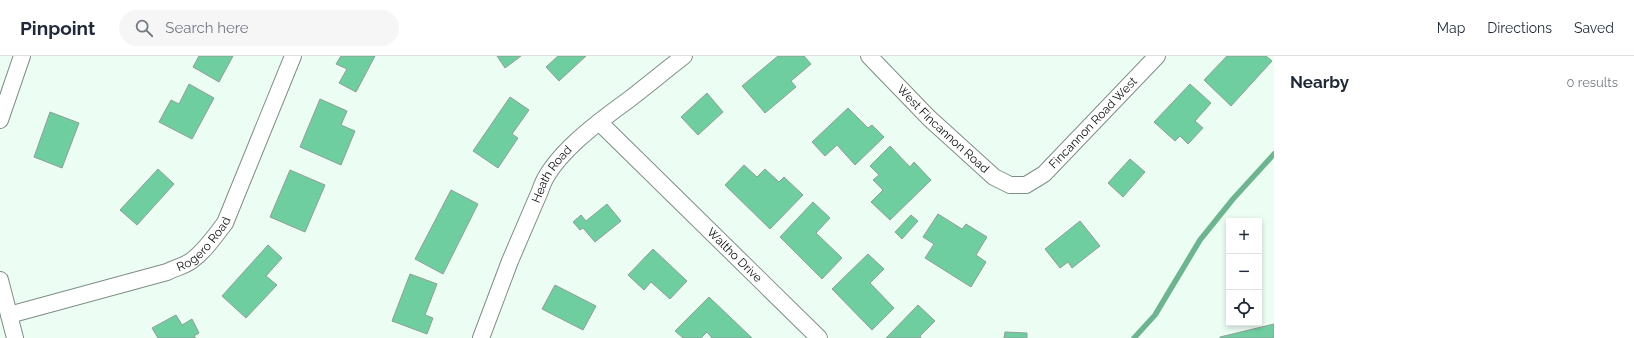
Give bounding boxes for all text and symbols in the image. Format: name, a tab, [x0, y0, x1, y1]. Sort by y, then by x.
search box	[119, 10, 399, 46]
text: Pinpoint	[20, 17, 95, 39]
icon: search	[133, 17, 155, 39]
text: Search here	[165, 19, 249, 37]
text: Map	[1437, 20, 1465, 36]
text: Directions	[1487, 20, 1552, 36]
text: Saved	[1574, 20, 1614, 36]
text: Nearby	[1290, 72, 1349, 92]
street label: Fincannon Road West	[1046, 74, 1140, 171]
text: 0 results	[1567, 75, 1618, 90]
street label: West Fincannon Road	[894, 82, 992, 176]
street label: Heath Road	[529, 143, 575, 205]
street label: Rogero Road	[175, 215, 234, 274]
map controls	[1226, 218, 1262, 326]
button: +	[1226, 218, 1262, 254]
street label: Waltho Drive	[704, 225, 765, 285]
button: −	[1226, 254, 1262, 290]
button: locate	[1226, 290, 1262, 326]

